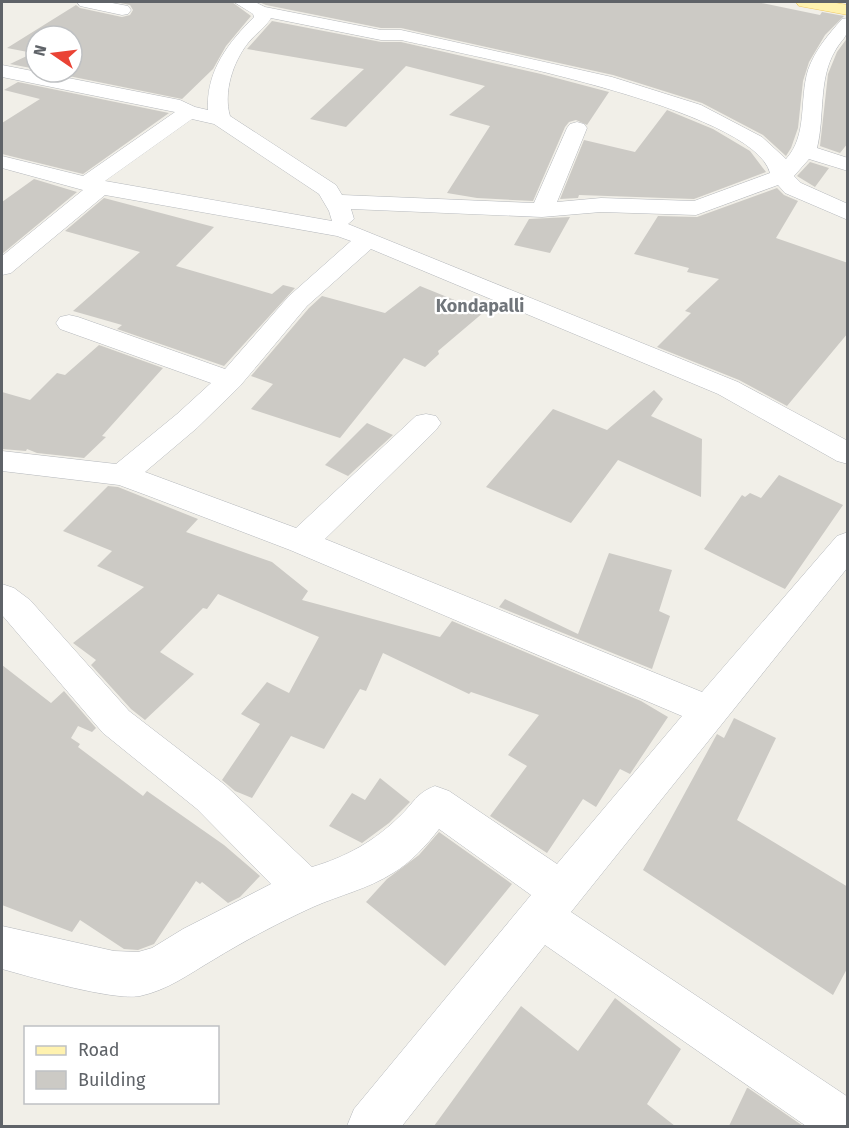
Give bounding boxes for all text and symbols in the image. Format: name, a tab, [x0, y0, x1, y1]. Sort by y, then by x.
north arrow	[24, 24, 84, 84]
text: N	[29, 43, 50, 58]
district label: Kondapalli	[436, 295, 524, 317]
legend	[24, 1026, 219, 1104]
text: Road	[78, 1039, 120, 1061]
text: Building	[78, 1069, 146, 1091]

